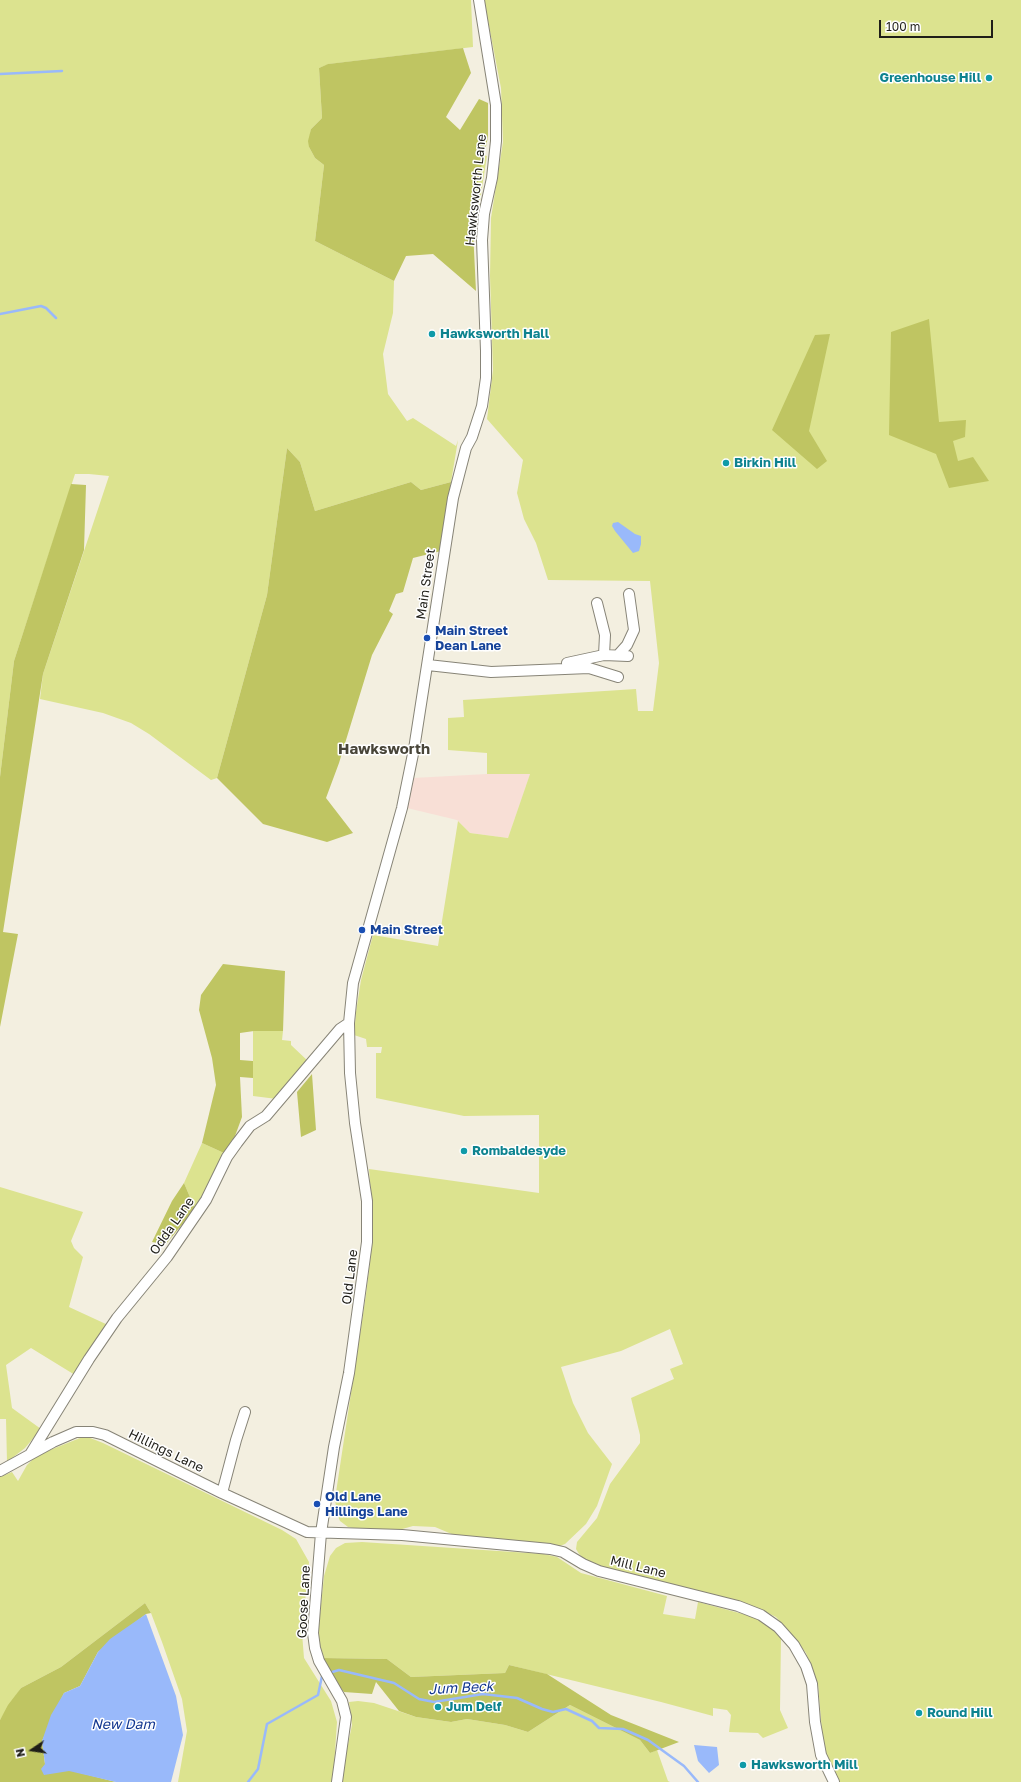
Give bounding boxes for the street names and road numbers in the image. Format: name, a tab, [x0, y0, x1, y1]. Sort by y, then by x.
street label: Hawksworth Lane	[462, 133, 490, 247]
street label: Main Street	[413, 547, 439, 621]
street label: Odda Lane	[147, 1194, 197, 1258]
street label: Old Lane	[339, 1249, 361, 1305]
street label: Hillings Lane	[126, 1426, 206, 1476]
street label: Mill Lane	[609, 1553, 667, 1581]
street label: Goose Lane	[294, 1565, 314, 1639]

